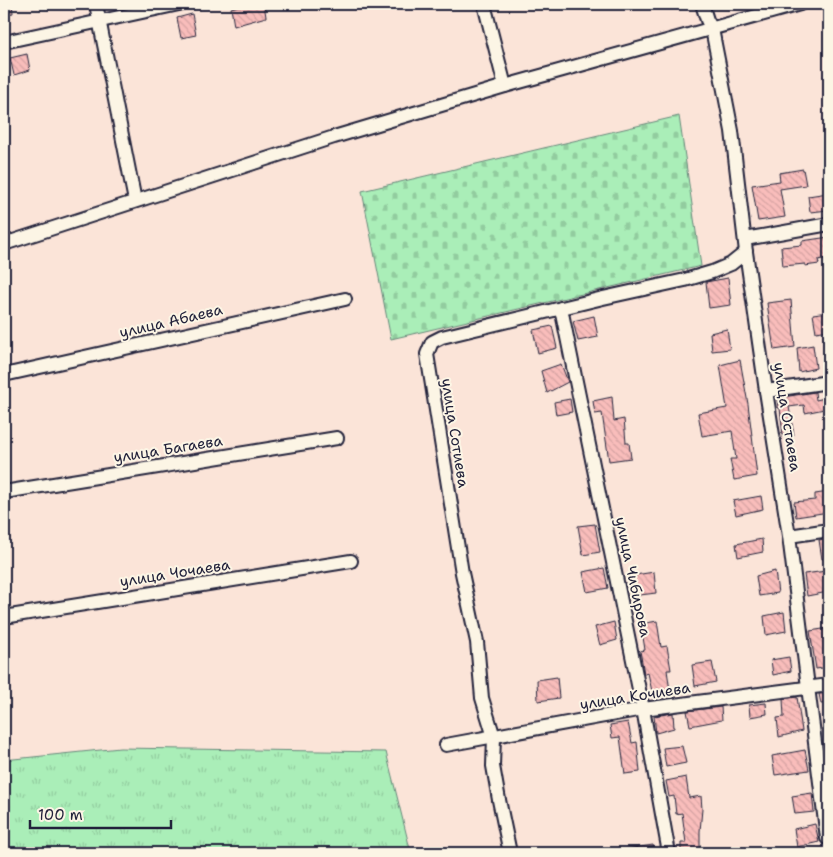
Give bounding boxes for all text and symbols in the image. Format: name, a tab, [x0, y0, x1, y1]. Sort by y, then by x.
street label: улица Абаева	[117, 299, 225, 343]
street label: улица Остаева	[768, 361, 806, 474]
street label: улица Сотиева	[436, 377, 474, 490]
street label: улица Багаева	[112, 430, 225, 467]
street label: улица Чибирова	[610, 515, 656, 640]
street label: улица Чочаева	[118, 554, 232, 592]
street label: улица Кочиева	[578, 677, 692, 715]
scale bar	[30, 797, 171, 829]
text: 100 m	[38, 805, 83, 825]

